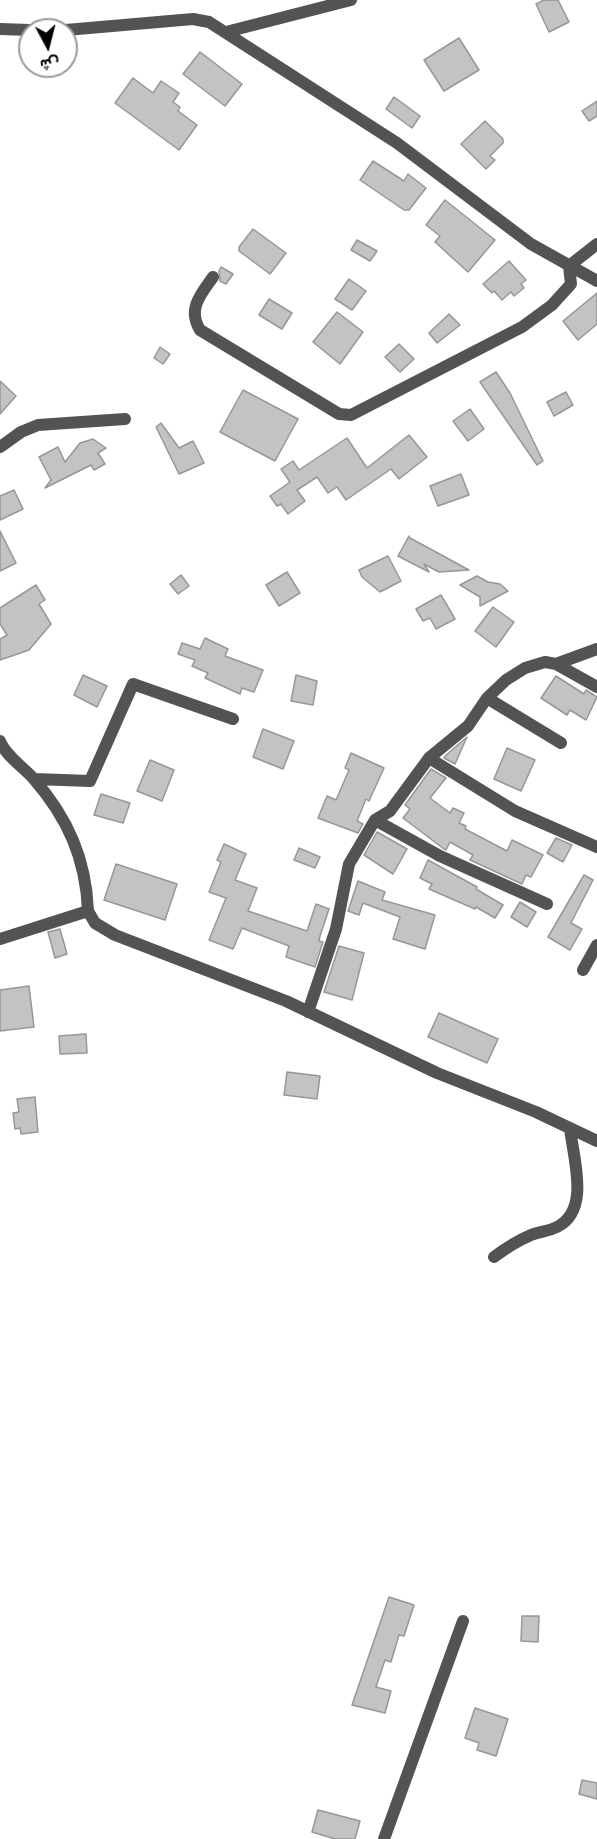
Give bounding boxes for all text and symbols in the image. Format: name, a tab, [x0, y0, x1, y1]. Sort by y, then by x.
north arrow	[18, 18, 78, 78]
text: ش	[39, 54, 61, 75]

